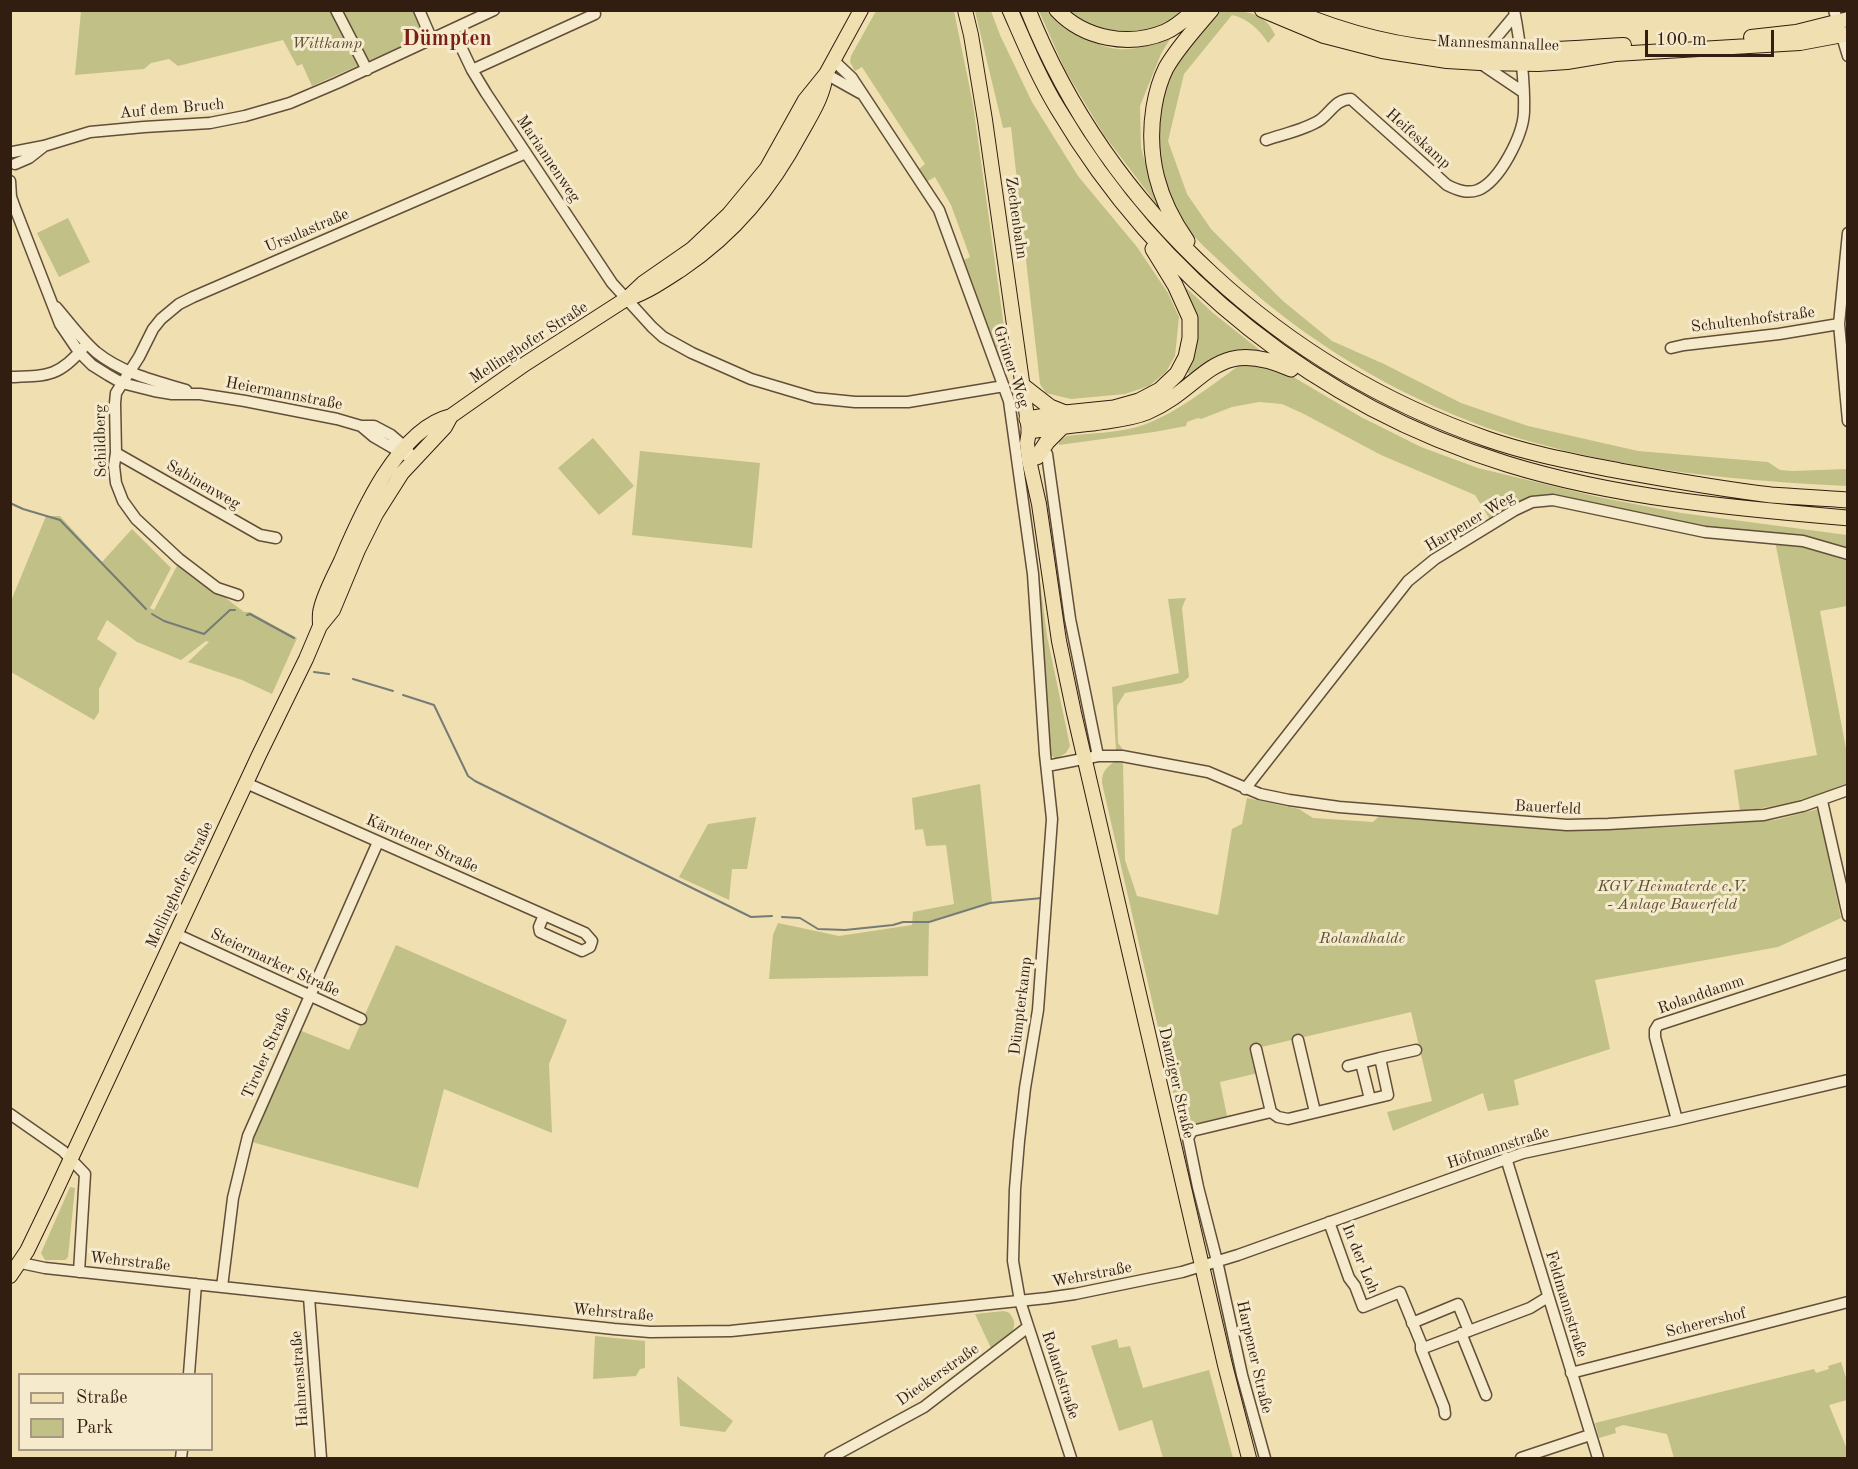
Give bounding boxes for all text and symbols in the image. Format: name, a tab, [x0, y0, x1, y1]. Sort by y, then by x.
scale bar	[1648, 18, 1777, 56]
district label: Dümpten	[402, 26, 492, 52]
text: 100 m	[1656, 31, 1707, 49]
street label: Mannesmannallee	[1437, 32, 1559, 56]
park label: Wittkamp	[292, 34, 362, 54]
street label: Auf dem Bruch	[119, 95, 225, 123]
street label: Heifeskamp	[1381, 105, 1455, 173]
street label: Mariannenweg	[512, 112, 584, 206]
street label: Zechenbahn	[1001, 176, 1031, 260]
street label: Ursulastraße	[262, 205, 352, 257]
street label: Mellinghofer Straße	[466, 298, 592, 388]
street label: Schultenhofstraße	[1690, 303, 1816, 337]
street label: Grüner Weg	[989, 324, 1033, 410]
street label: Heiermannstraße	[224, 373, 344, 415]
street label: Schildberg	[91, 404, 111, 478]
street label: Sabinenweg	[162, 456, 244, 514]
street label: Harpener Weg	[1422, 488, 1518, 556]
street label: Bauerfeld	[1514, 797, 1582, 819]
street label: Kärntener Straße	[363, 811, 481, 877]
street label: Mellinghofer Straße	[142, 819, 218, 951]
park label: KGV Heimaterde e.V. - Anlage Bauerfeld	[1597, 877, 1747, 915]
street label: Steiermarker Straße	[207, 925, 343, 1001]
park label: Rolandhalde	[1319, 929, 1405, 949]
street label: Dümpterkamp	[1005, 956, 1037, 1056]
street label: Rolanddamm	[1655, 971, 1747, 1019]
street label: Tiroler Straße	[238, 1004, 296, 1102]
street label: Danziger Straße	[1154, 1026, 1198, 1140]
street label: Höfmannstraße	[1444, 1122, 1552, 1174]
street label: In der Loh	[1337, 1221, 1383, 1297]
street label: Wehrstraße	[89, 1248, 171, 1276]
street label: Feldmannstraße	[1541, 1248, 1591, 1360]
street label: Wehrstraße	[1050, 1258, 1134, 1292]
street label: Harpener Straße	[1232, 1299, 1276, 1415]
street label: Wehrstraße	[572, 1300, 654, 1326]
street label: Scherershof	[1664, 1304, 1748, 1342]
street label: Rolandstraße	[1037, 1329, 1083, 1421]
street label: Hahnenstraße	[287, 1330, 313, 1428]
street label: Dieckerstraße	[893, 1340, 983, 1410]
legend	[18, 1373, 213, 1451]
text: Straße	[76, 1389, 127, 1407]
text: Park	[76, 1419, 113, 1437]

